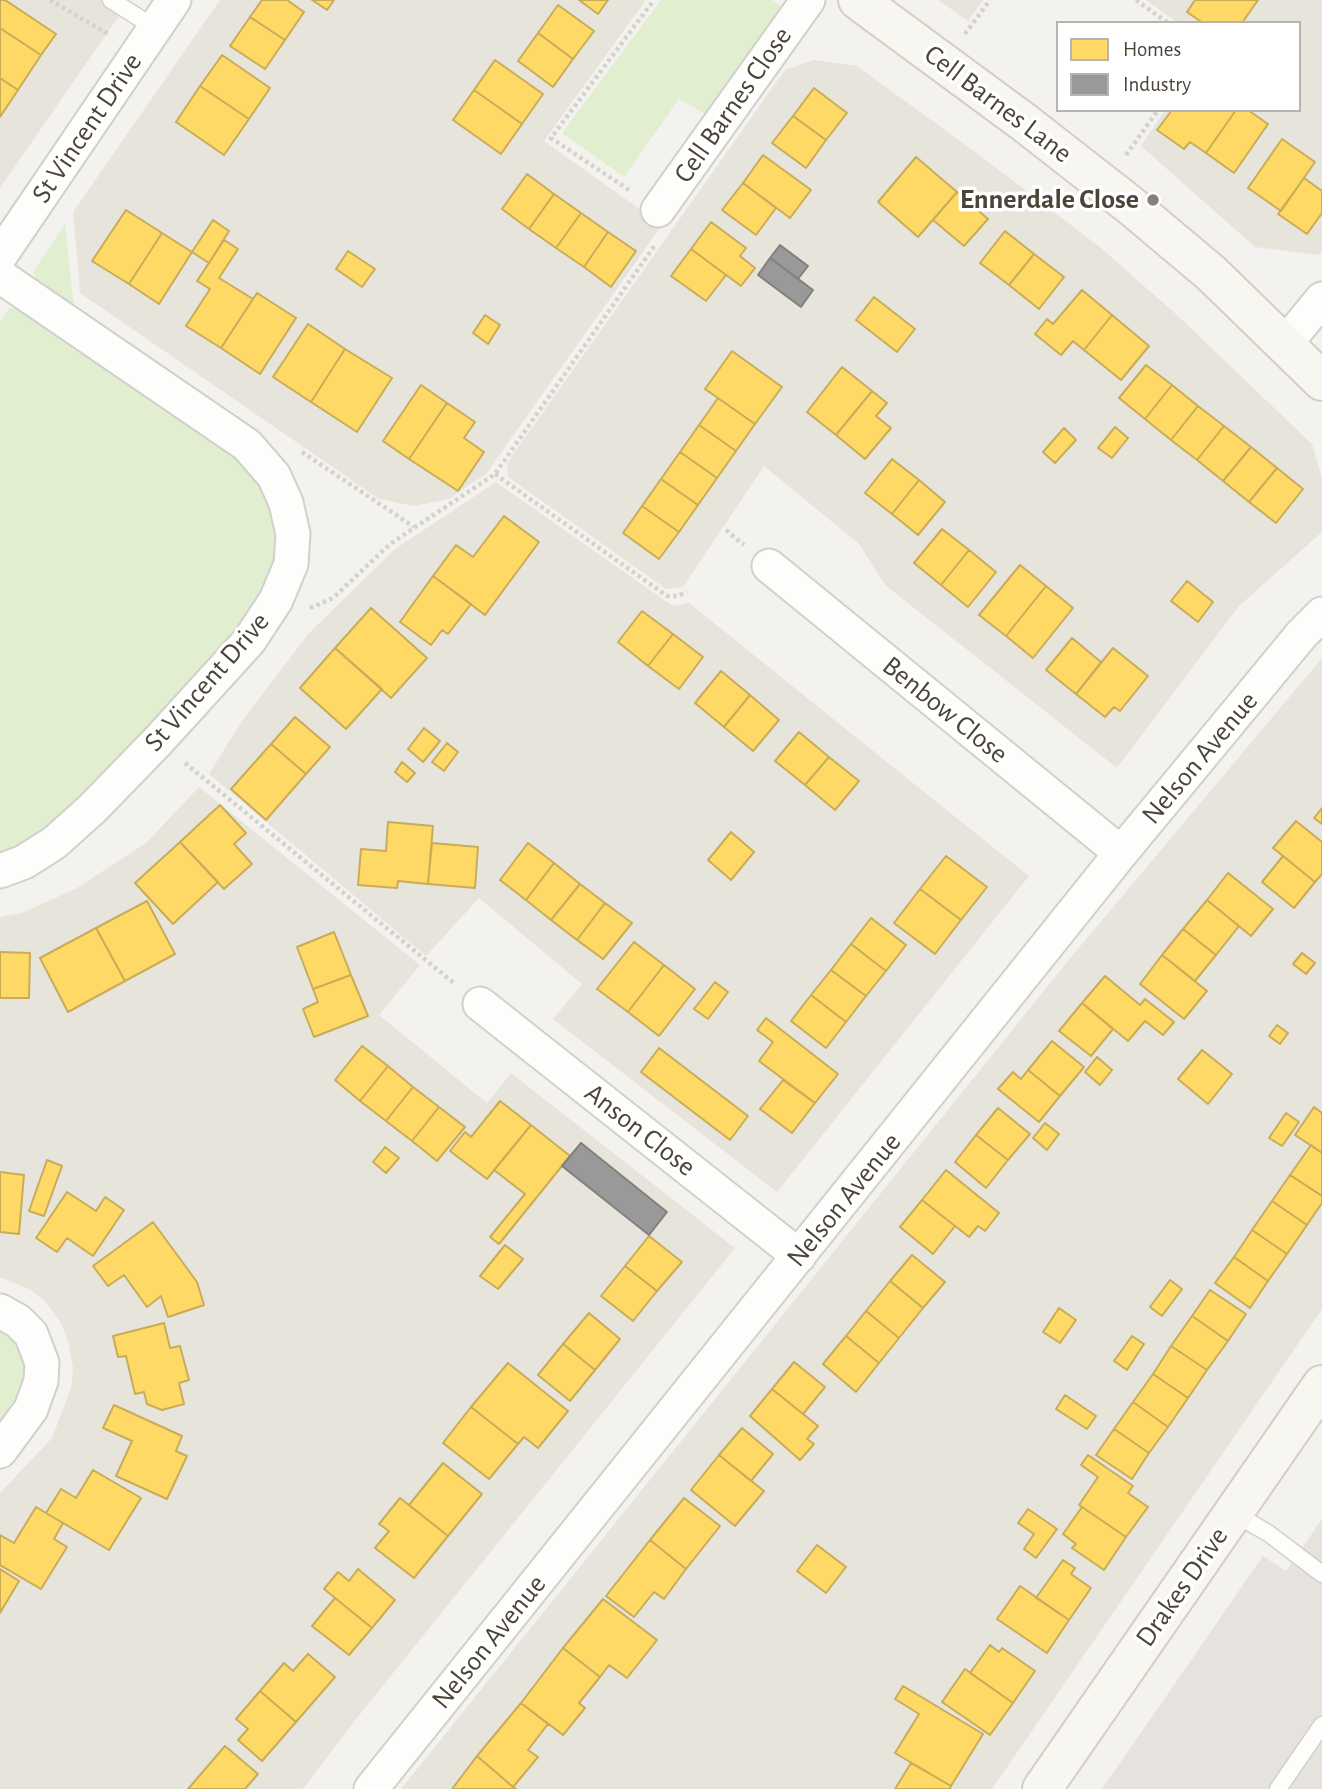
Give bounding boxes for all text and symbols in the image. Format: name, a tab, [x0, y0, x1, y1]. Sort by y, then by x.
street label: Cell Barnes Close	[667, 20, 799, 190]
legend	[1056, 21, 1301, 112]
street label: Cell Barnes Lane	[918, 38, 1078, 170]
text: Homes	[1123, 39, 1181, 60]
street label: St Vincent Drive	[25, 47, 149, 209]
text: Industry	[1123, 74, 1191, 95]
place label: Ennerdale Close	[960, 183, 1139, 217]
marker: Ennerdale Close	[1145, 192, 1161, 208]
street label: St Vincent Drive	[137, 605, 277, 759]
street label: Benbow Close	[875, 649, 1015, 771]
street label: Nelson Avenue	[1135, 685, 1265, 831]
street label: Anson Close	[578, 1076, 702, 1184]
street label: Nelson Avenue	[780, 1126, 908, 1274]
street label: Drakes Drive	[1129, 1521, 1235, 1653]
street label: Nelson Avenue	[425, 1568, 553, 1716]

